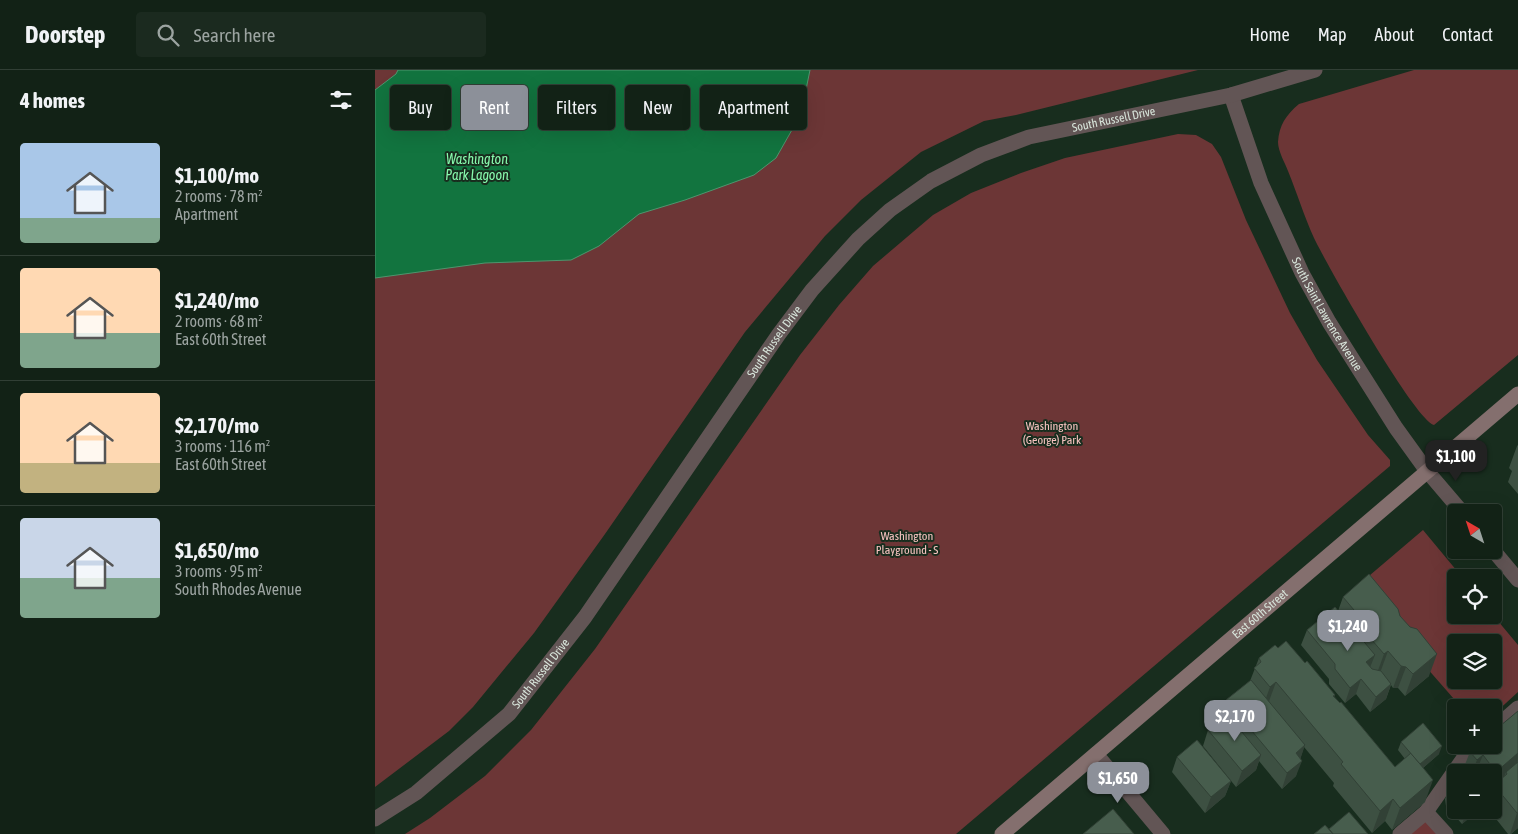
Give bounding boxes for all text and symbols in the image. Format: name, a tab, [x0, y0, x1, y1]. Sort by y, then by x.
search box	[136, 12, 486, 57]
text: Doorstep	[25, 21, 106, 48]
icon: search	[154, 21, 182, 49]
text: Search here	[194, 24, 275, 46]
text: Home	[1250, 24, 1290, 45]
text: Map	[1318, 24, 1347, 45]
text: About	[1375, 24, 1414, 45]
text: Contact	[1442, 24, 1493, 45]
chip: Buy	[390, 85, 451, 130]
chip: Rent	[461, 85, 528, 130]
chip: Filters	[538, 85, 615, 130]
chip: New	[625, 85, 690, 130]
chip: Apartment	[700, 85, 807, 130]
icon: filters	[327, 86, 355, 114]
text: 4 homes	[20, 88, 85, 112]
street label: South Russell Drive	[1071, 104, 1156, 135]
water label: Washington Park Lagoon	[445, 151, 509, 183]
icon: home	[60, 163, 120, 223]
text: $1,100/mo	[175, 163, 259, 187]
text: 2 rooms · 78 m²	[175, 187, 263, 205]
text: Apartment	[175, 205, 238, 223]
street label: South Saint Lawrence Avenue	[1289, 255, 1365, 374]
icon: home	[60, 288, 120, 348]
text: $1,240/mo	[175, 288, 259, 312]
street label: South Russell Drive	[744, 303, 805, 380]
text: 2 rooms · 68 m²	[175, 312, 263, 330]
text: East 60th Street	[175, 330, 266, 348]
icon: home	[60, 413, 120, 473]
text: $2,170/mo	[175, 413, 259, 437]
park label: Washington (George) Park	[1023, 419, 1082, 447]
text: 3 rooms · 116 m²	[175, 437, 270, 455]
pin: $1,100	[1415, 440, 1497, 482]
text: $1,100	[1436, 447, 1476, 465]
text: East 60th Street	[175, 455, 266, 473]
north arrow	[1447, 504, 1503, 559]
map controls	[1447, 504, 1502, 819]
park label: Washington Playground - S	[876, 529, 938, 557]
icon: home	[60, 538, 120, 598]
text: $1,650/mo	[175, 538, 259, 562]
text: 3 rooms · 95 m²	[175, 562, 263, 580]
button: locate	[1447, 569, 1502, 624]
text: South Rhodes Avenue	[175, 580, 302, 598]
street label: East 60th Street	[1229, 586, 1291, 642]
pin: $1,240	[1307, 610, 1389, 652]
text: $1,240	[1328, 617, 1368, 635]
button: layers	[1447, 634, 1502, 689]
street label: South Russell Drive	[509, 636, 572, 711]
button: +	[1447, 699, 1502, 754]
pin: $2,170	[1194, 700, 1276, 742]
text: $2,170	[1215, 707, 1255, 725]
pin: $1,650	[1077, 762, 1159, 804]
button: −	[1447, 764, 1502, 819]
text: $1,650	[1098, 769, 1138, 787]

